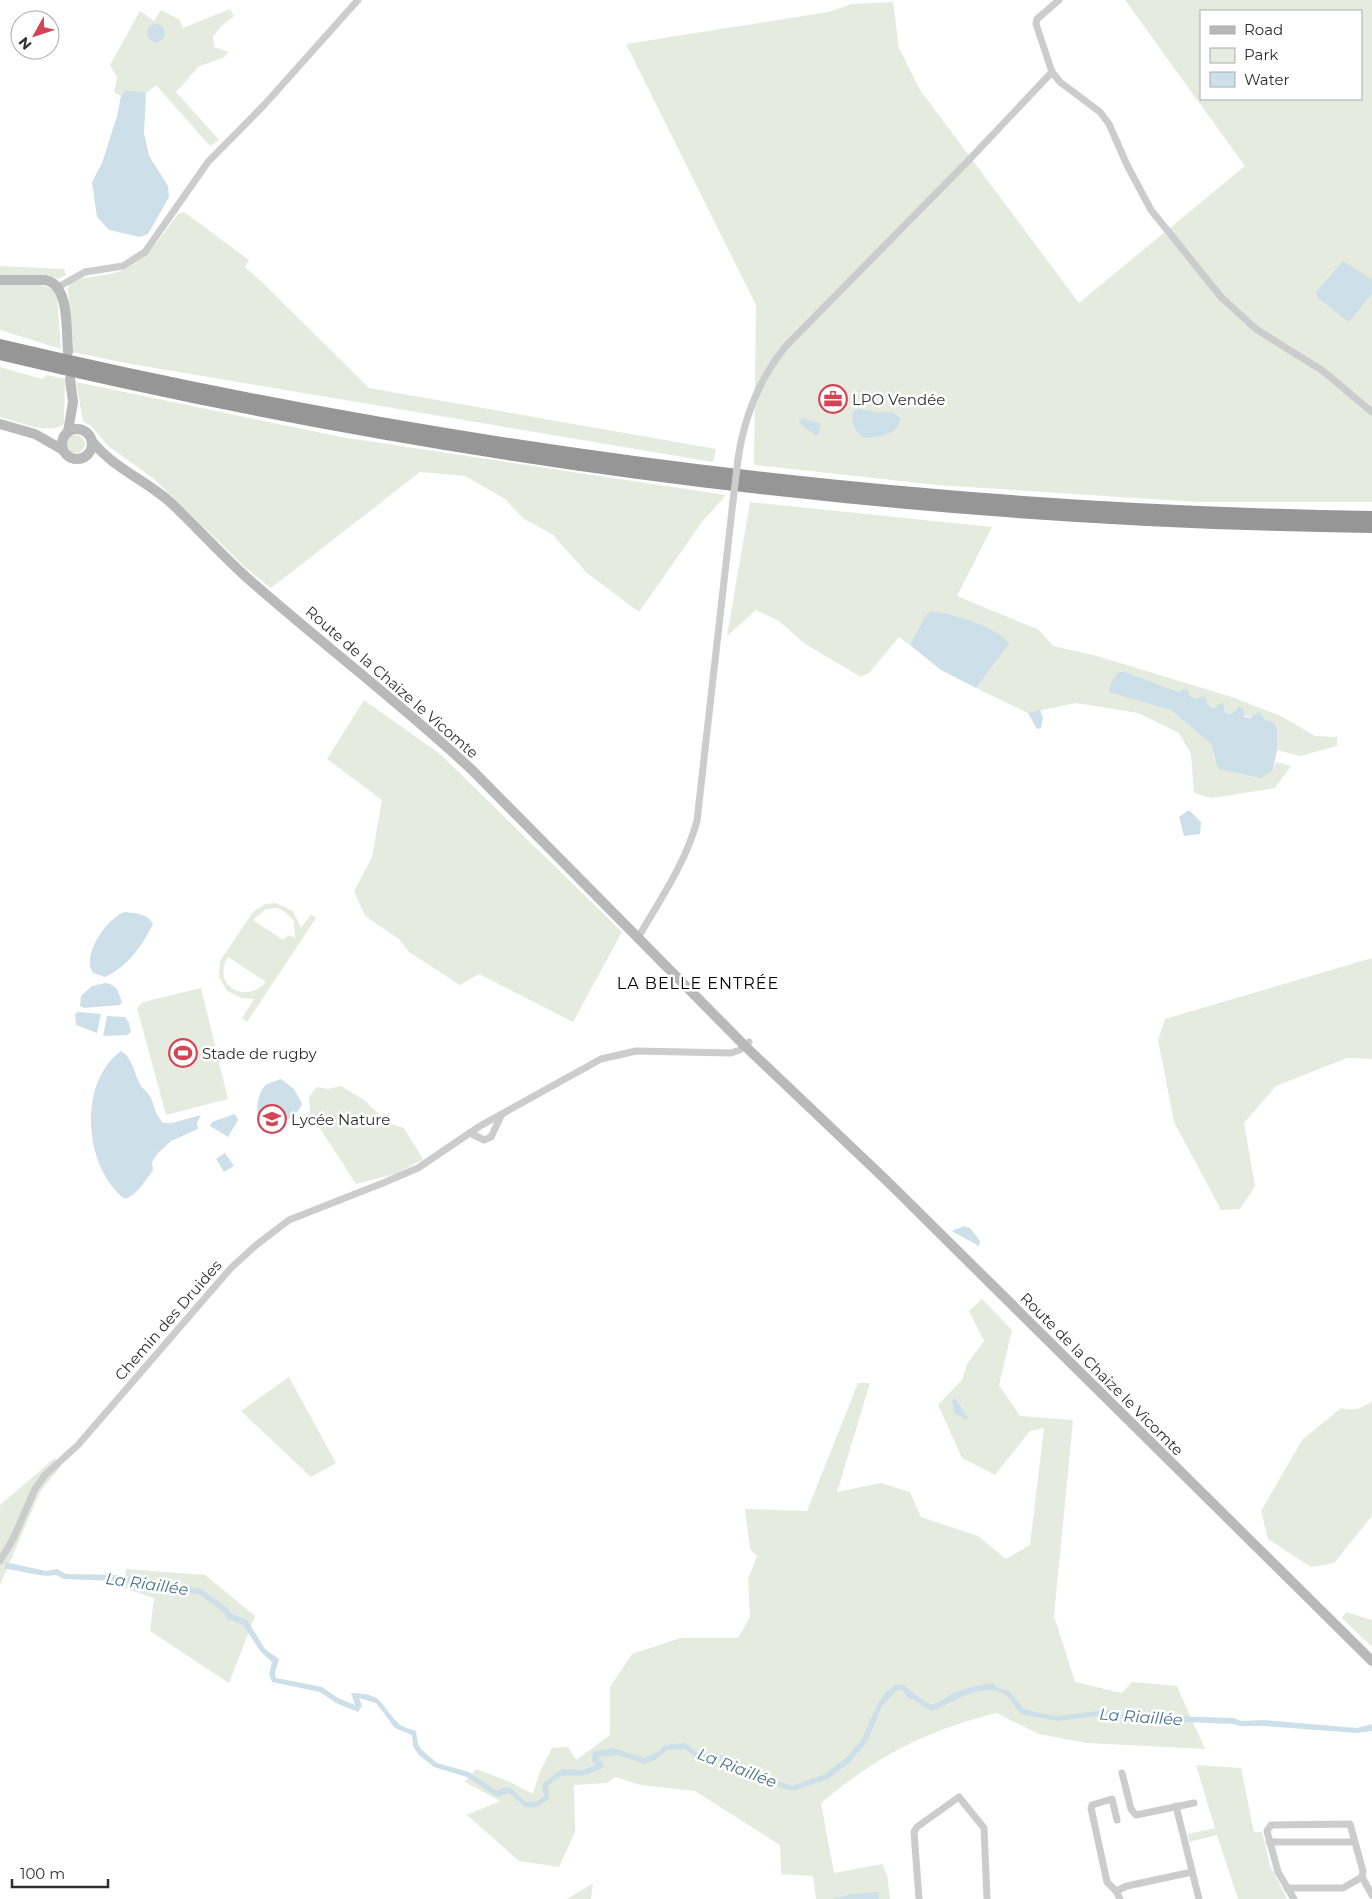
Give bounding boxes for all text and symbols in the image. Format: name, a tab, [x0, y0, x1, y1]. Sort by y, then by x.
north arrow	[10, 10, 60, 60]
legend	[1200, 10, 1362, 100]
text: Road	[1244, 20, 1283, 39]
text: N	[15, 33, 36, 53]
text: Park	[1244, 45, 1278, 64]
text: Water	[1244, 70, 1290, 89]
office icon: LPO Vendée	[818, 384, 848, 414]
place label: LPO Vendée	[852, 390, 945, 409]
street label: Route de la Chaize le Vicomte	[302, 602, 482, 762]
district label: LA BELLE ENTRÉE	[617, 974, 779, 993]
sports icon: Stade de rugby	[168, 1038, 198, 1068]
place label: Stade de rugby	[202, 1044, 318, 1063]
school or university icon: Lycée Nature	[257, 1104, 287, 1134]
place label: Lycée Nature	[291, 1110, 390, 1129]
street label: Chemin des Druides	[111, 1256, 225, 1384]
street label: Route de la Chaize le Vicomte	[1016, 1288, 1188, 1460]
water label: La Riaillée	[104, 1569, 190, 1599]
water label: La Riaillée	[1099, 1705, 1183, 1729]
water label: La Riaillée	[695, 1744, 779, 1792]
scale bar	[12, 1856, 109, 1888]
text: 100 m	[20, 1864, 65, 1883]

